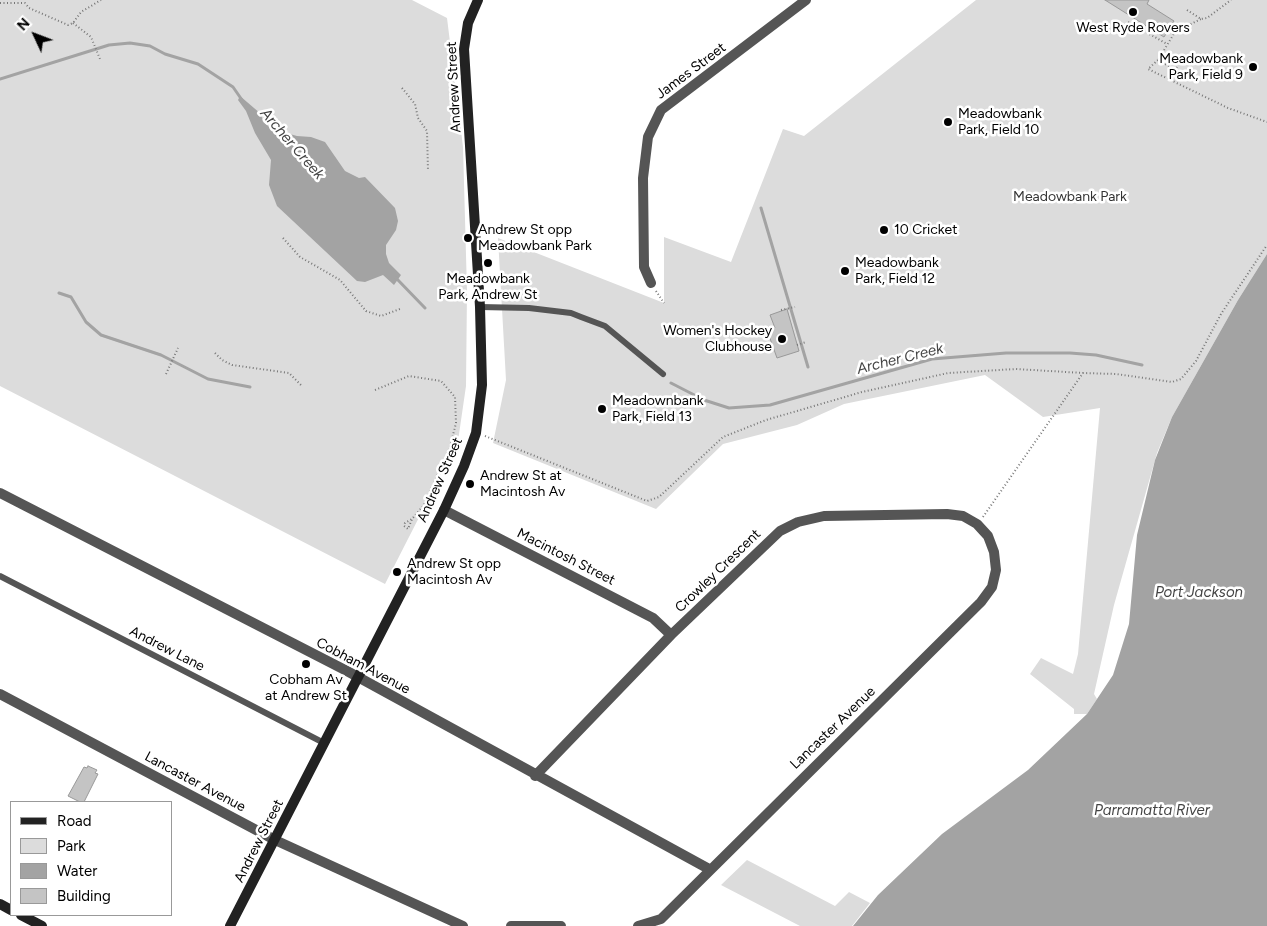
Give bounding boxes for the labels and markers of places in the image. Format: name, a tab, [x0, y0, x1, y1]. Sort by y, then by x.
marker: West Ryde Rovers	[1127, 6, 1139, 18]
place label: West Ryde Rovers	[1076, 20, 1190, 36]
place label: Meadowbank Park, Field 9	[1159, 51, 1243, 84]
marker: Meadowbank Park, Field 9	[1247, 61, 1259, 73]
place label: Meadowbank Park, Field 10	[958, 106, 1042, 138]
marker: Meadowbank Park, Field 10	[942, 116, 954, 128]
place label: Andrew St opp Meadowbank Park	[478, 222, 592, 254]
place label: 10 Cricket	[894, 222, 957, 238]
marker: 10 Cricket	[878, 224, 890, 236]
marker: Andrew St opp Meadowbank Park	[462, 232, 474, 244]
place label: Meadowbank Park, Field 12	[855, 255, 939, 288]
marker: Meadowbank Park, Andrew St	[482, 257, 494, 269]
marker: Meadowbank Park, Field 12	[839, 265, 851, 277]
place label: Meadowbank Park, Andrew St	[438, 271, 538, 304]
place label: Women's Hockey Clubhouse	[663, 323, 772, 356]
marker: Women's Hockey Clubhouse	[776, 333, 788, 345]
place label: Meadownbank Park, Field 13	[612, 393, 703, 426]
marker: Meadownbank Park, Field 13	[596, 403, 608, 415]
place label: Andrew St at Macintosh Av	[480, 468, 565, 501]
marker: Andrew St at Macintosh Av	[464, 478, 476, 490]
place label: Andrew St opp Macintosh Av	[407, 556, 501, 588]
marker: Andrew St opp Macintosh Av	[391, 566, 403, 578]
marker: Cobham Av at Andrew St	[300, 658, 312, 670]
place label: Cobham Av at Andrew St	[265, 672, 347, 704]

